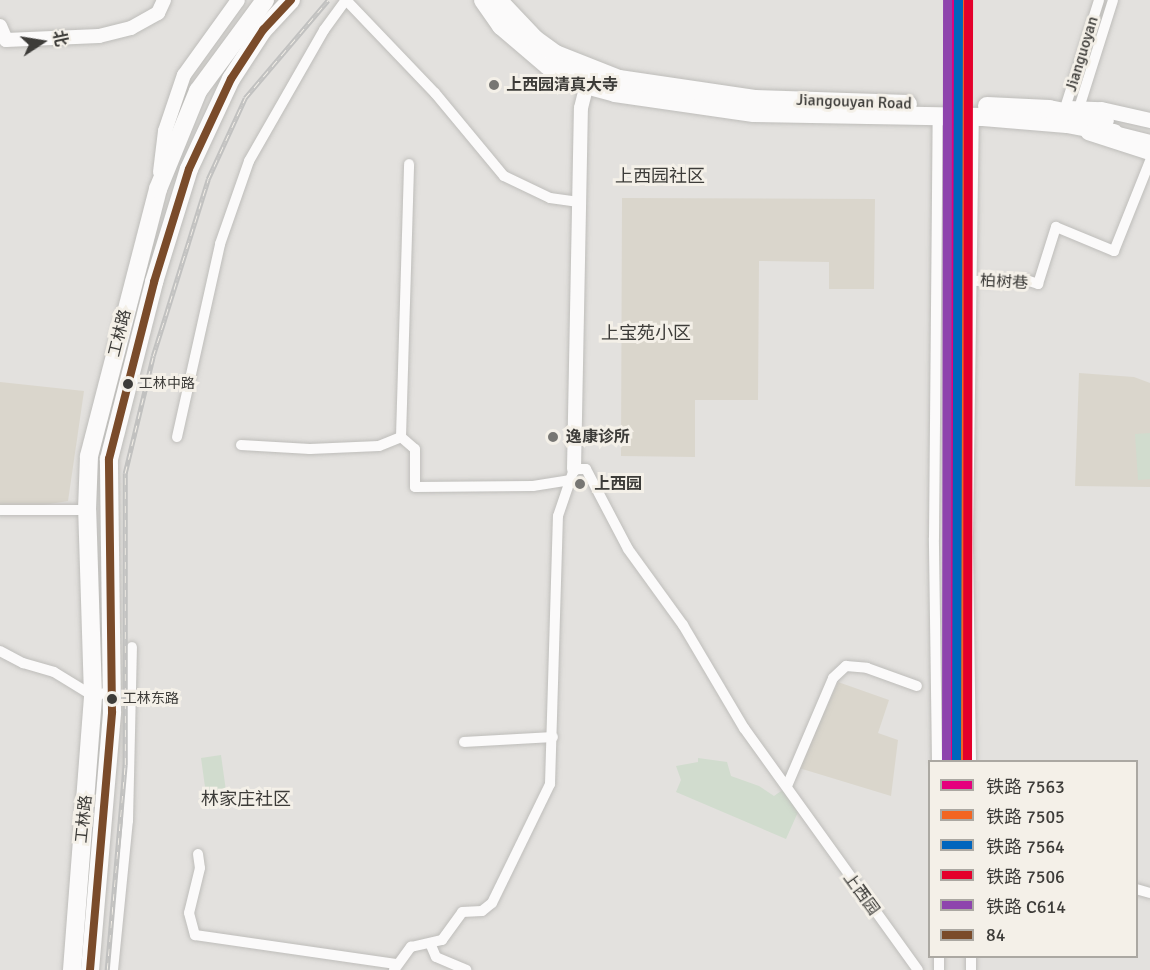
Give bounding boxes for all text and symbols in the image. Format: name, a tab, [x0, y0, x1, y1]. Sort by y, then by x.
north arrow	[12, 12, 72, 72]
street label: Jianguoyan	[1061, 14, 1103, 94]
text: 北	[48, 28, 71, 48]
place label: 上西园清真大寺	[506, 75, 618, 95]
marker: 上西园清真大寺	[487, 78, 501, 92]
street label: Jiangouyan Road	[796, 90, 912, 114]
district label: 上西园社区	[615, 165, 705, 187]
street label: 柏树巷	[980, 271, 1028, 293]
street label: 工林路	[105, 307, 135, 359]
district label: 上宝苑小区	[601, 322, 691, 344]
place label: 工林中路	[139, 376, 195, 392]
marker: 工林中路	[122, 378, 134, 390]
place label: 逸康诊所	[566, 427, 630, 447]
marker: 逸康诊所	[544, 428, 562, 446]
place label: 上西园	[594, 474, 642, 494]
marker: 上西园	[571, 475, 589, 493]
place label: 工林东路	[123, 691, 179, 707]
marker: 工林东路	[106, 693, 118, 705]
legend	[928, 760, 1138, 958]
text: 铁路 7563	[986, 776, 1065, 798]
district label: 林家庄社区	[201, 788, 291, 810]
street label: 工林路	[72, 794, 96, 844]
text: 铁路 7505	[986, 806, 1065, 828]
text: 铁路 7564	[986, 836, 1065, 858]
text: 铁路 7506	[986, 866, 1065, 888]
street label: 上西园	[839, 869, 883, 919]
text: 铁路 C614	[986, 896, 1066, 918]
text: 84	[986, 924, 1005, 946]

